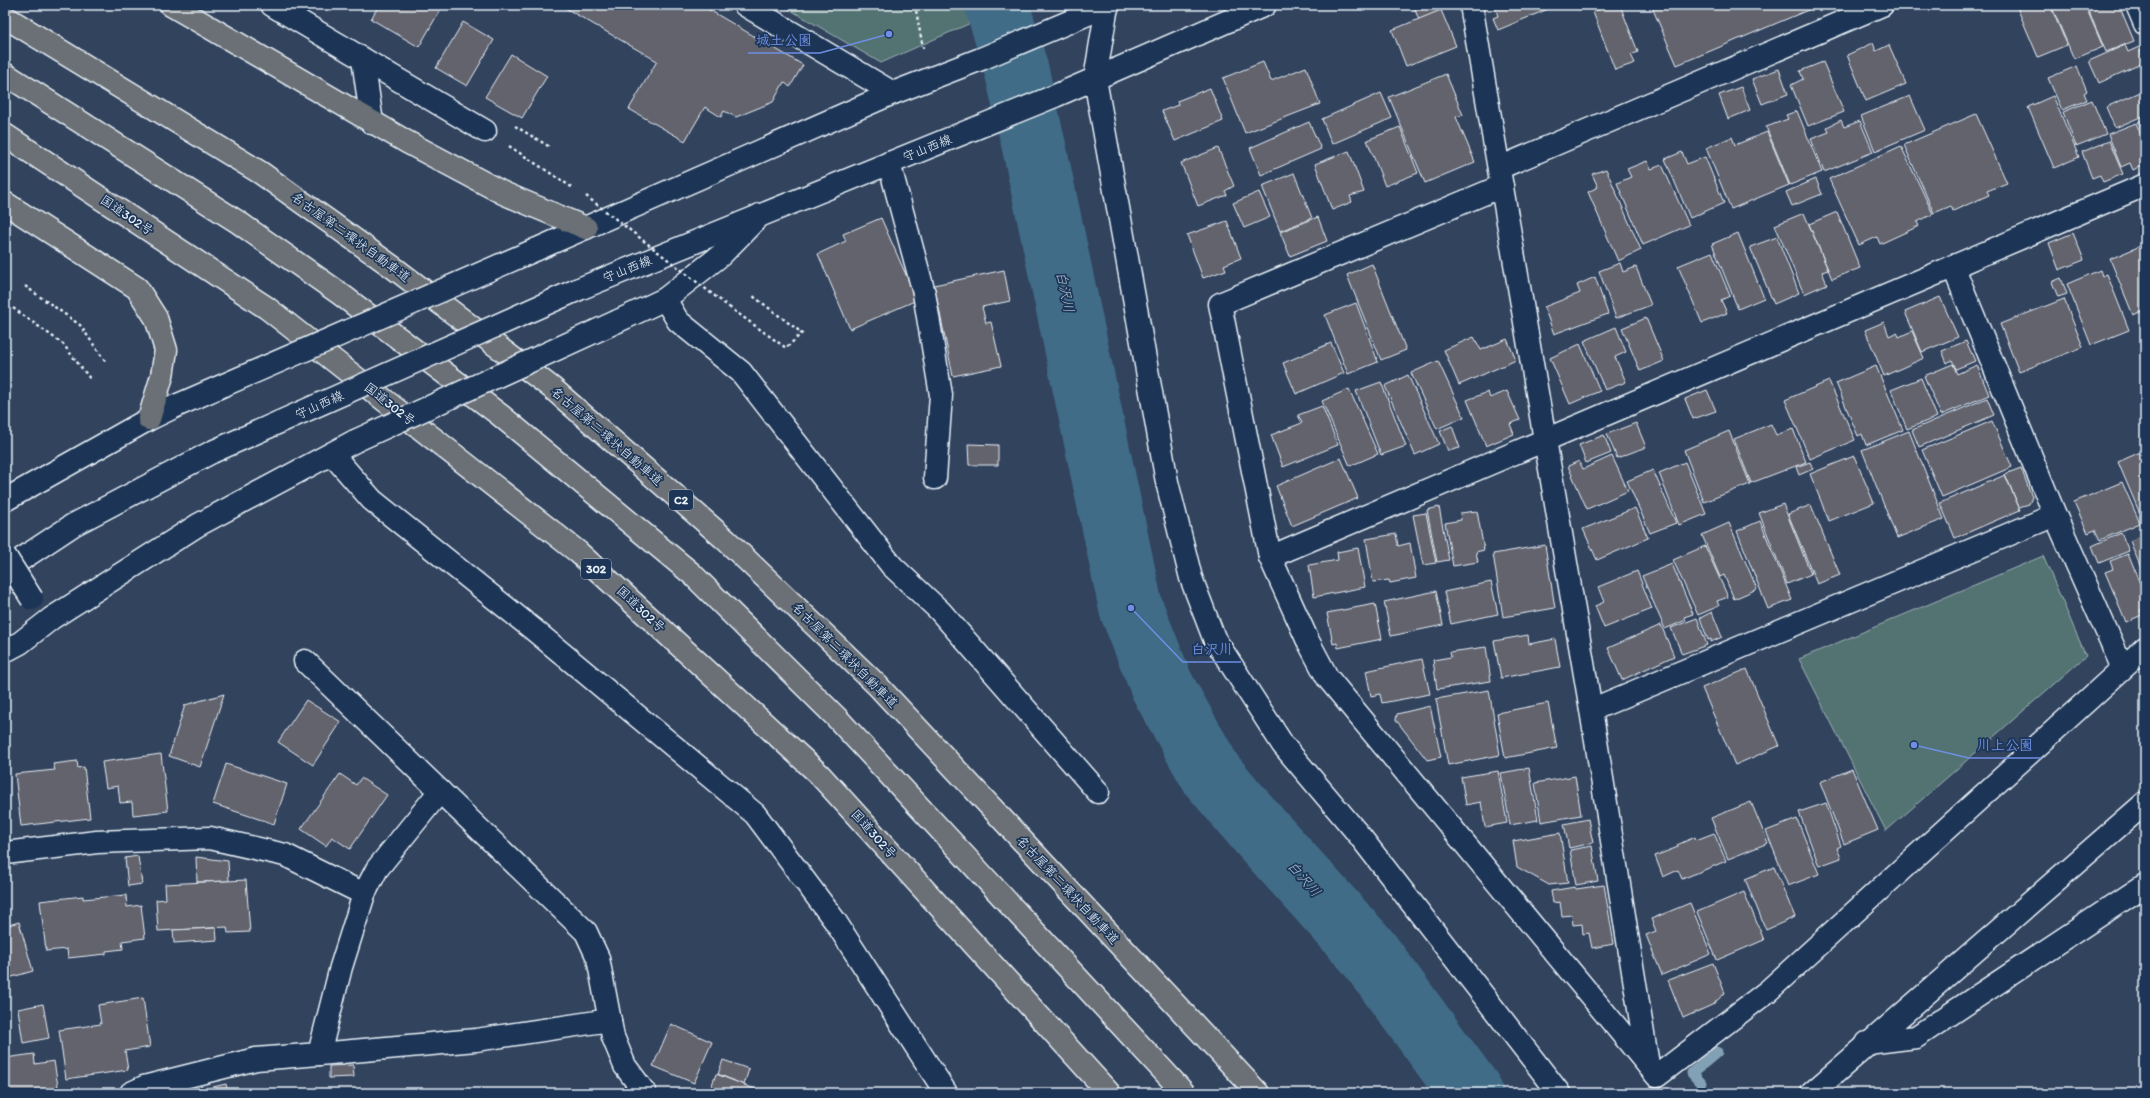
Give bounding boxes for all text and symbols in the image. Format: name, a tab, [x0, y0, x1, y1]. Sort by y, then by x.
callout: 城土公園	[748, 27, 820, 53]
text: 城土公園	[756, 32, 812, 49]
street label: 守山西線	[900, 131, 955, 165]
street label: 名古屋第二環状自動車道	[289, 189, 413, 285]
street label: 国道302号	[98, 192, 156, 238]
street label: 守山西線	[600, 252, 655, 286]
water label: 白沢川	[1052, 270, 1078, 314]
street label: 国道302号	[361, 379, 419, 429]
street label: 名古屋第二環状自動車道	[548, 383, 666, 489]
street label: 守山西線	[292, 387, 347, 422]
road number: C2	[669, 490, 693, 510]
road number: 302	[581, 559, 611, 579]
street label: 国道302号	[614, 583, 668, 635]
street label: 名古屋第二環状自動車道	[789, 599, 901, 711]
callout: 白沢川	[1183, 636, 1241, 662]
text: 白沢川	[1191, 641, 1233, 658]
callout: 川上公園	[1969, 732, 2041, 758]
text: 川上公園	[1977, 737, 2033, 754]
street label: 国道302号	[848, 806, 900, 862]
street label: 名古屋第二環状自動車道	[1014, 833, 1122, 947]
water label: 白沢川	[1284, 858, 1324, 900]

